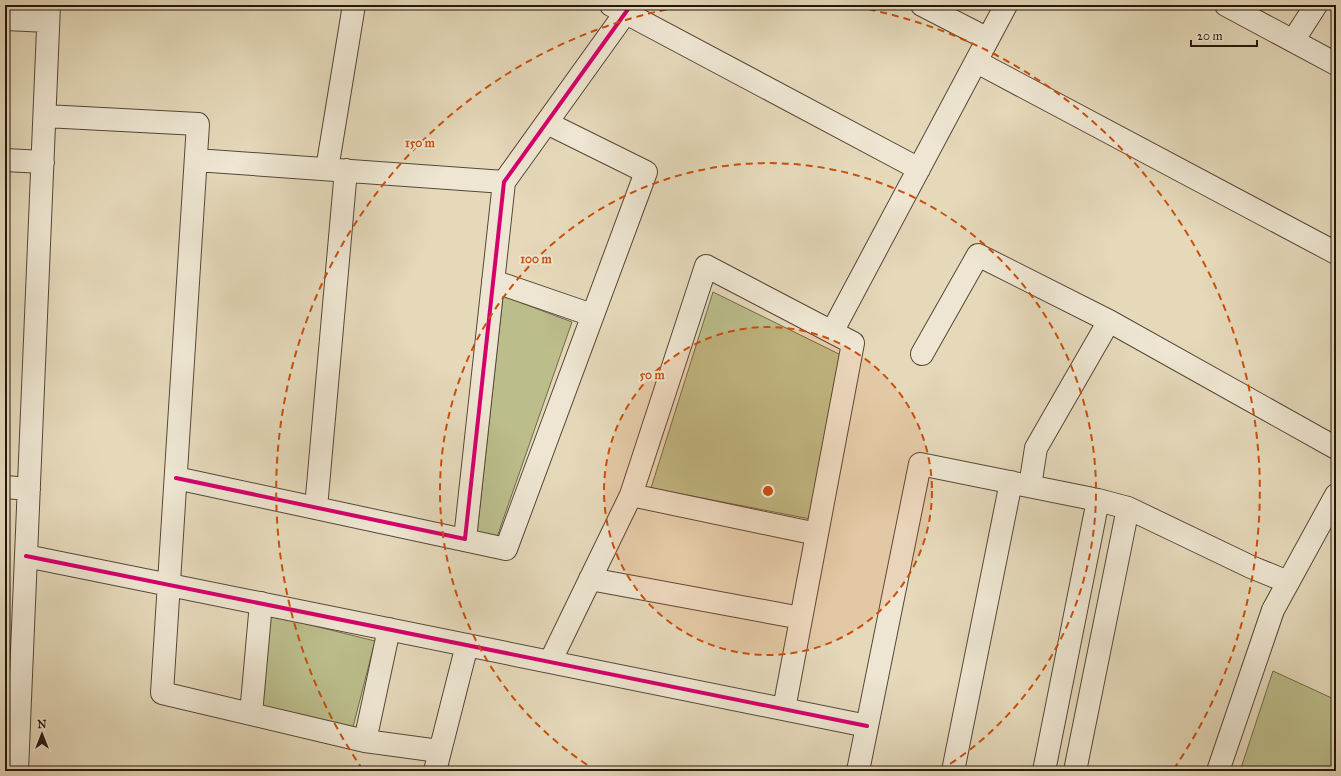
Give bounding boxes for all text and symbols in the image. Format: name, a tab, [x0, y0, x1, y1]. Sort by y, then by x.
scale bar	[1191, 22, 1257, 48]
text: 20 m	[1197, 29, 1223, 43]
text: 150 m	[405, 136, 436, 150]
text: 100 m	[520, 252, 553, 266]
text: 50 m	[639, 368, 666, 382]
centre of rings	[761, 484, 775, 498]
north arrow	[22, 714, 62, 754]
text: N	[37, 718, 47, 731]

